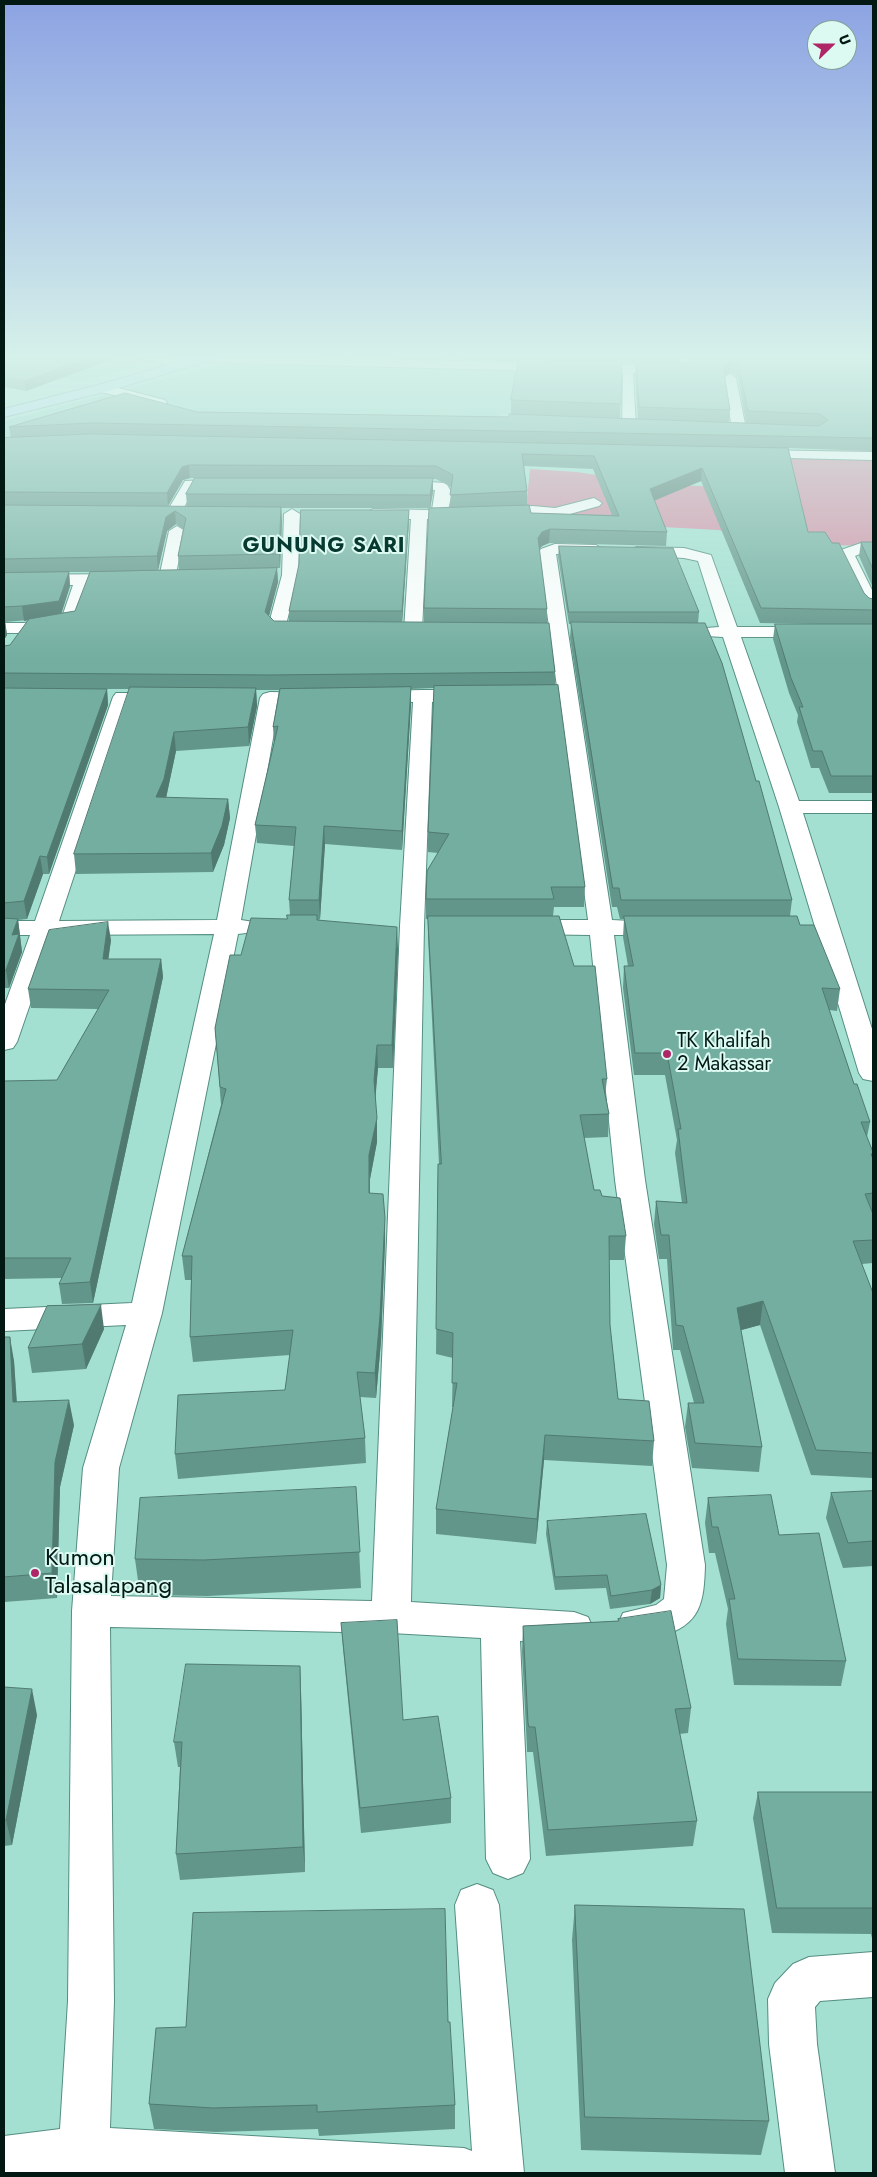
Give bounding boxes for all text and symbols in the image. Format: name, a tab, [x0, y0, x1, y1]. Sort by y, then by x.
north arrow	[807, 20, 857, 70]
text: U	[834, 31, 856, 48]
district label: GUNUNG SARI	[241, 534, 407, 560]
place label: TK Khalifah 2 Makassar	[677, 1030, 771, 1077]
marker: TK Khalifah 2 Makassar	[661, 1048, 673, 1060]
place label: Kumon Talasalapang	[45, 1545, 172, 1601]
marker: Kumon Talasalapang	[29, 1567, 41, 1579]

